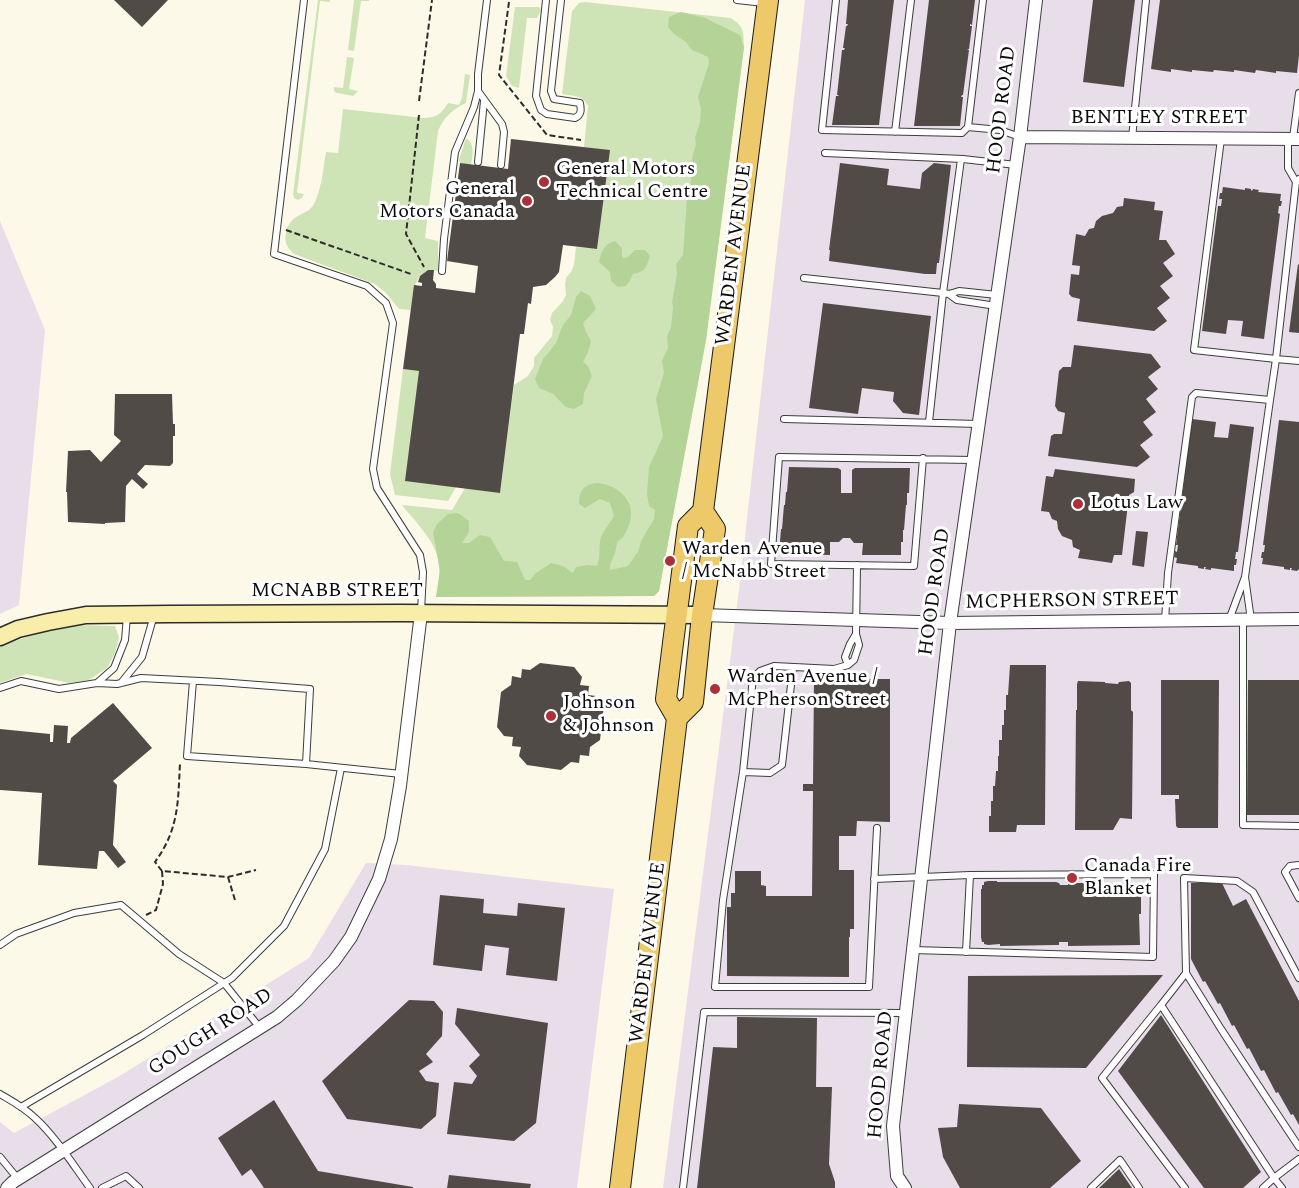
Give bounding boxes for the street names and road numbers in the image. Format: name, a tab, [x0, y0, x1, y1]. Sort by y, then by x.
street label: HOOD ROAD	[983, 45, 1023, 175]
street label: BENTLEY STREET	[1070, 107, 1248, 131]
street label: WARDEN AVENUE	[712, 163, 758, 347]
street label: HOOD ROAD	[915, 527, 957, 657]
street label: MCNABB STREET	[251, 580, 423, 604]
street label: MCPHERSON STREET	[965, 588, 1179, 616]
street label: WARDEN AVENUE	[626, 861, 672, 1045]
street label: GOUGH ROAD	[144, 984, 278, 1082]
street label: HOOD ROAD	[864, 1010, 900, 1140]

